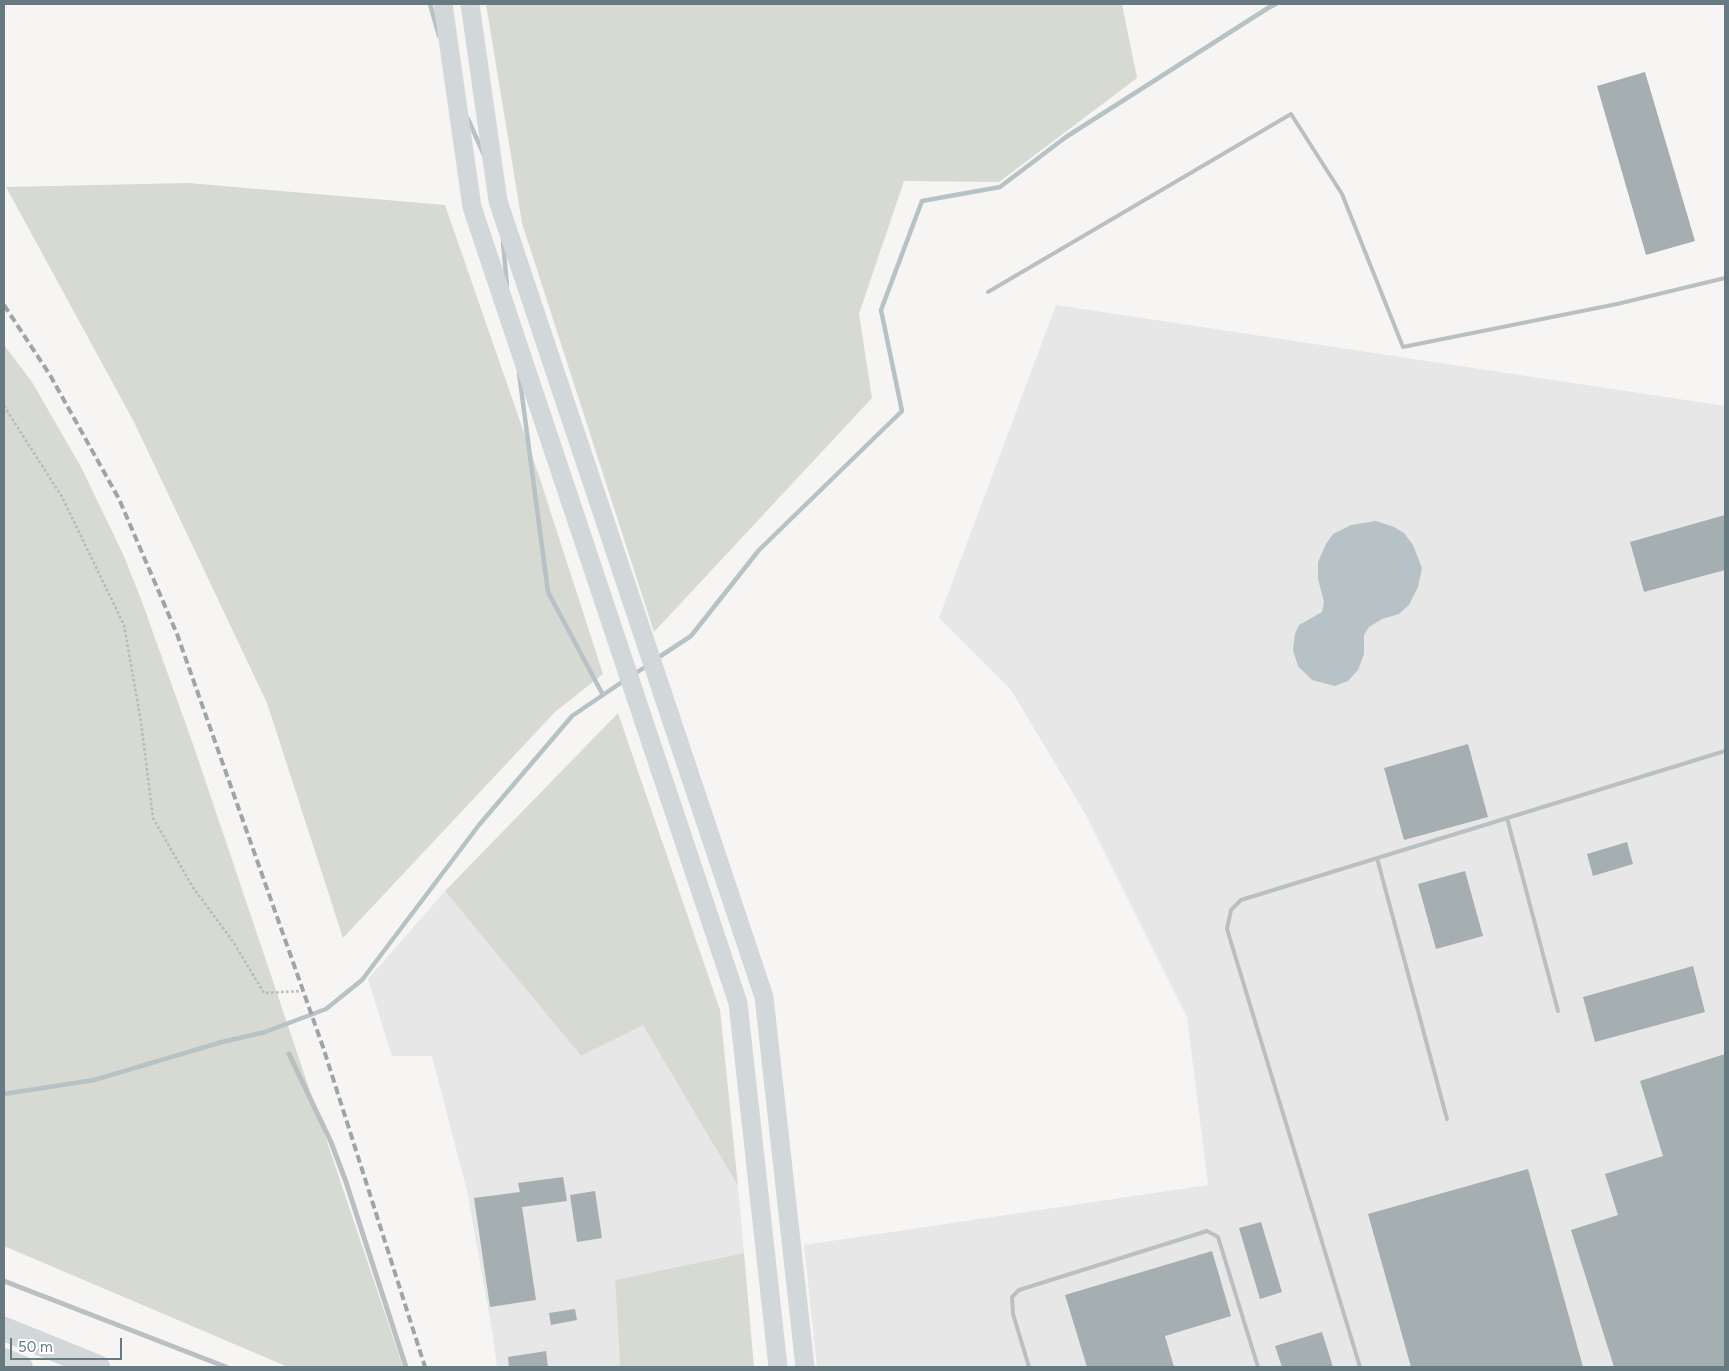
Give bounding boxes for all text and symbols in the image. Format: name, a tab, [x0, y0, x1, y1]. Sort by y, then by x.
scale bar	[12, 1328, 125, 1360]
text: 50 m	[18, 1338, 53, 1356]

